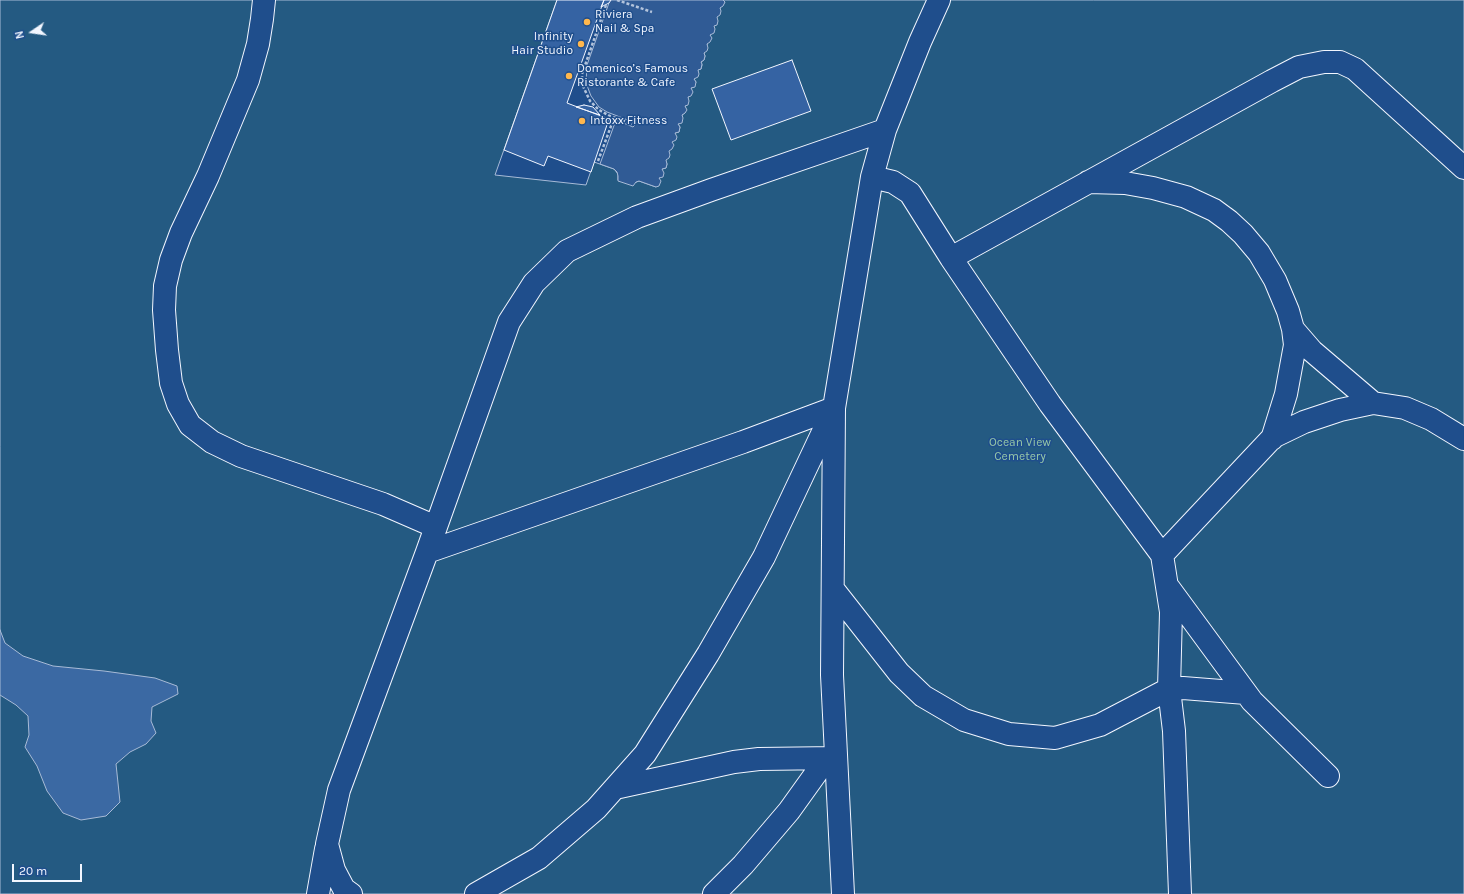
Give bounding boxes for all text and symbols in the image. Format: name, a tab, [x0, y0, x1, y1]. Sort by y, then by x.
place label: Riviera Nail & Spa	[595, 8, 654, 36]
north arrow	[12, 12, 52, 52]
marker: Riviera Nail & Spa	[582, 17, 592, 27]
text: N	[13, 30, 27, 40]
place label: Infinity Hair Studio	[511, 30, 573, 58]
marker: Infinity Hair Studio	[576, 39, 586, 49]
place label: Domenico’s Famous Ristorante & Cafe	[577, 62, 688, 90]
marker: Domenico’s Famous Ristorante & Cafe	[564, 71, 574, 81]
place label: Intoxx Fitness	[590, 114, 667, 128]
marker: Intoxx Fitness	[577, 116, 587, 126]
park label: Ocean View Cemetery	[989, 436, 1051, 464]
scale bar	[14, 856, 84, 882]
text: 20 m	[19, 864, 47, 878]

